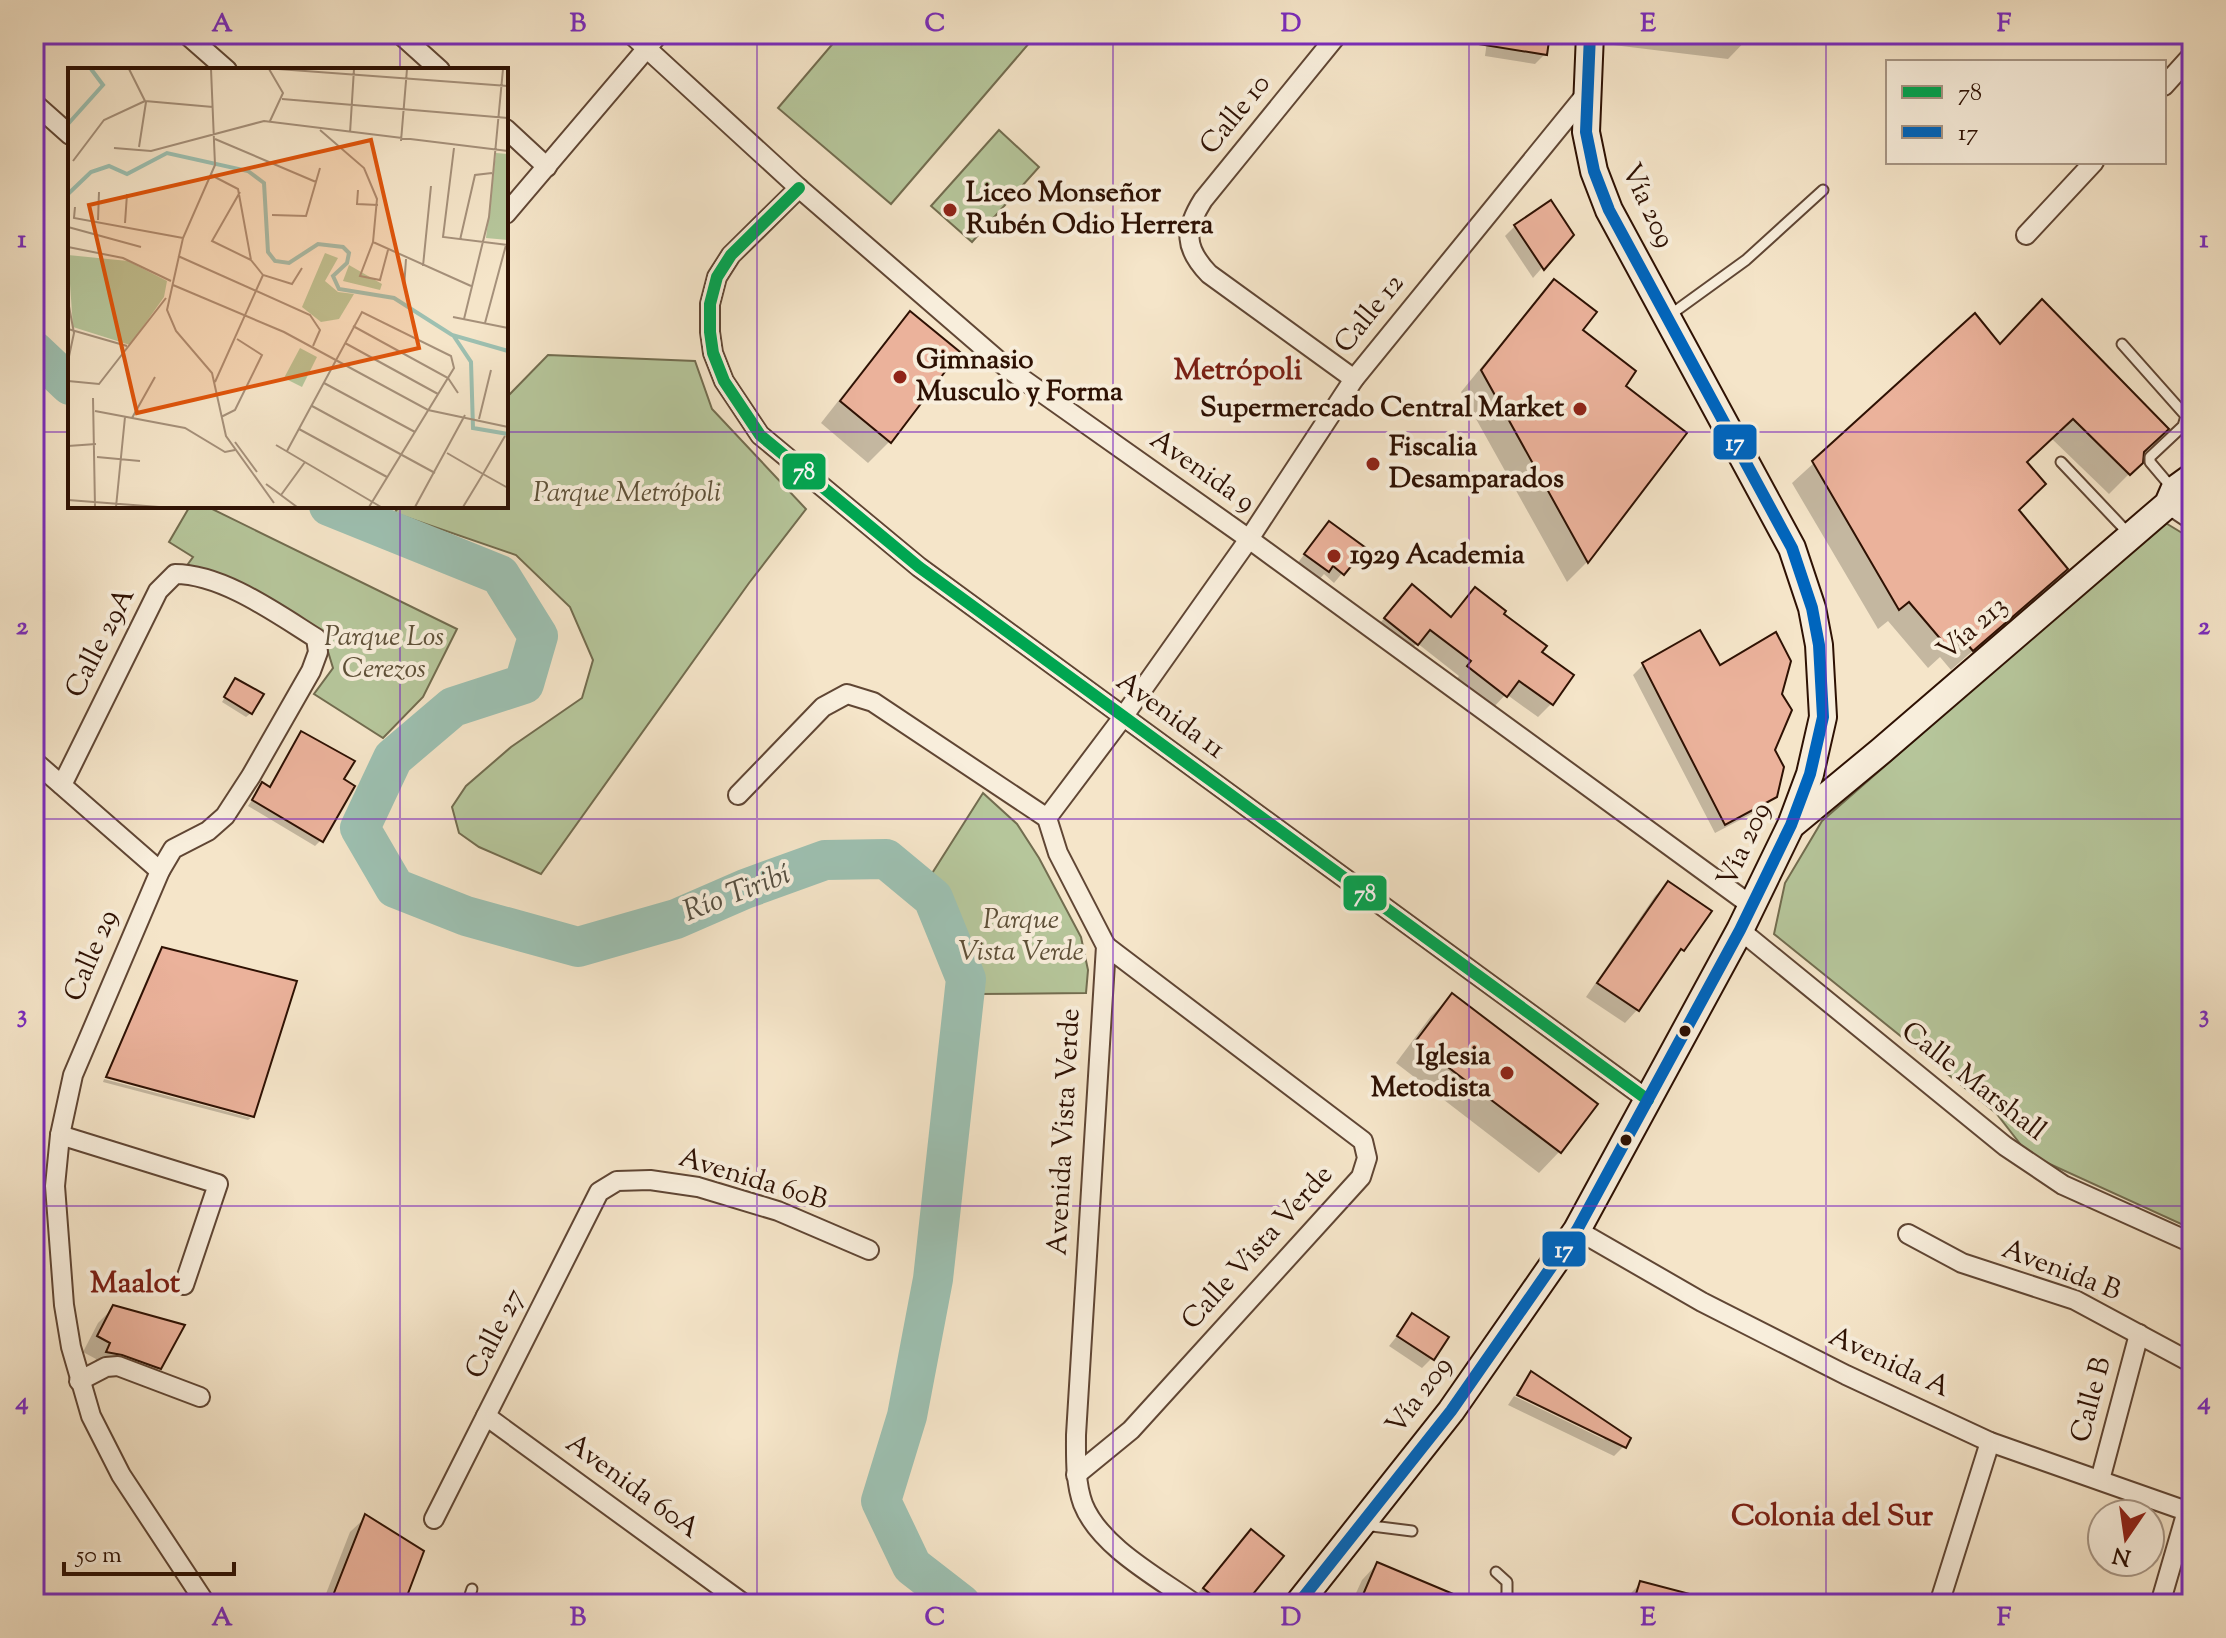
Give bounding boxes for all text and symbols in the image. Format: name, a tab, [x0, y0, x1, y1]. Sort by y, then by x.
text: A	[211, 6, 233, 43]
text: B	[570, 6, 587, 43]
text: C	[925, 6, 945, 43]
text: D	[1281, 6, 1301, 43]
text: E	[1640, 6, 1656, 43]
text: F	[1997, 6, 2012, 43]
legend	[1886, 60, 2166, 164]
street label: Calle 10	[1191, 66, 1281, 164]
inset map	[68, 68, 508, 508]
text: 78	[1958, 77, 1982, 111]
text: 17	[1958, 117, 1978, 151]
street label: Vía 209	[1610, 157, 1684, 255]
place label: Liceo Monseñor Rubén Odio Herrera	[966, 174, 1214, 246]
marker: Liceo Monseñor Rubén Odio Herrera	[941, 201, 959, 219]
text: 1	[18, 222, 27, 259]
text: 1	[2200, 222, 2209, 259]
street label: Calle 12	[1325, 266, 1415, 362]
place label: Gimnasio Musculo y Forma	[916, 341, 1123, 413]
district label: Metrópoli	[1174, 350, 1303, 393]
marker: Gimnasio Musculo y Forma	[891, 368, 909, 386]
place label: Supermercado Central Market	[1200, 389, 1564, 429]
marker: Supermercado Central Market	[1571, 400, 1589, 418]
street label: Avenida 9	[1141, 421, 1263, 523]
line badge: 17	[1712, 423, 1758, 461]
place label: Fiscalia Desamparados	[1389, 428, 1564, 500]
text: 17	[1726, 429, 1745, 461]
line badge: 78	[781, 452, 827, 491]
marker: Fiscalia Desamparados	[1364, 455, 1382, 473]
text: 78	[793, 458, 815, 490]
park label: Parque Metrópoli	[533, 474, 721, 514]
place label: 1929 Academia	[1350, 536, 1525, 576]
marker: 1929 Academia	[1325, 547, 1343, 565]
street label: Calle 29A	[56, 581, 146, 705]
street label: Vía 213	[1929, 587, 2017, 671]
text: 2	[16, 609, 29, 646]
text: 2	[2198, 609, 2211, 646]
park label: Parque Los Cerezos	[324, 618, 444, 690]
street label: Avenida 11	[1107, 663, 1233, 769]
street label: Vía 209	[1708, 796, 1782, 894]
water label: Río Tiribí	[677, 854, 797, 934]
line badge: 78	[1342, 874, 1388, 912]
text: 78	[1354, 880, 1376, 912]
park label: Parque Vista Verde	[958, 901, 1084, 973]
street label: Calle 29	[55, 904, 129, 1008]
text: 3	[17, 997, 27, 1034]
text: 3	[2199, 997, 2209, 1034]
street label: Avenida Vista Verde	[1039, 1007, 1091, 1257]
street label: Calle Marshall	[1892, 1013, 2054, 1151]
unlabelled marker	[1677, 1023, 1693, 1039]
place label: Iglesia Metodista	[1371, 1037, 1491, 1109]
marker: Iglesia Metodista	[1498, 1064, 1516, 1082]
unlabelled marker	[1618, 1132, 1634, 1148]
street label: Avenida 60B	[674, 1138, 832, 1222]
street label: Calle Vista Verde	[1173, 1157, 1343, 1339]
line badge: 17	[1541, 1230, 1587, 1268]
street label: Avenida B	[1996, 1230, 2126, 1312]
text: 17	[1555, 1236, 1574, 1268]
district label: Maalot	[90, 1263, 181, 1306]
street label: Calle 27	[456, 1282, 536, 1386]
street label: Avenida A	[1822, 1317, 1957, 1409]
street label: Vía 209	[1377, 1348, 1463, 1444]
street label: Calle B	[2061, 1353, 2123, 1447]
text: 4	[14, 1384, 29, 1421]
text: 4	[2196, 1384, 2211, 1421]
street label: Avenida 60A	[557, 1425, 708, 1550]
district label: Colonia del Sur	[1731, 1496, 1934, 1539]
north arrow	[2086, 1498, 2166, 1578]
scale bar	[64, 1526, 234, 1576]
text: N	[2110, 1537, 2134, 1572]
text: 50 m	[74, 1539, 122, 1573]
text: A	[211, 1600, 233, 1637]
text: B	[570, 1600, 587, 1637]
text: C	[925, 1600, 945, 1637]
text: D	[1281, 1600, 1301, 1637]
text: E	[1640, 1600, 1656, 1637]
text: F	[1997, 1600, 2012, 1637]

